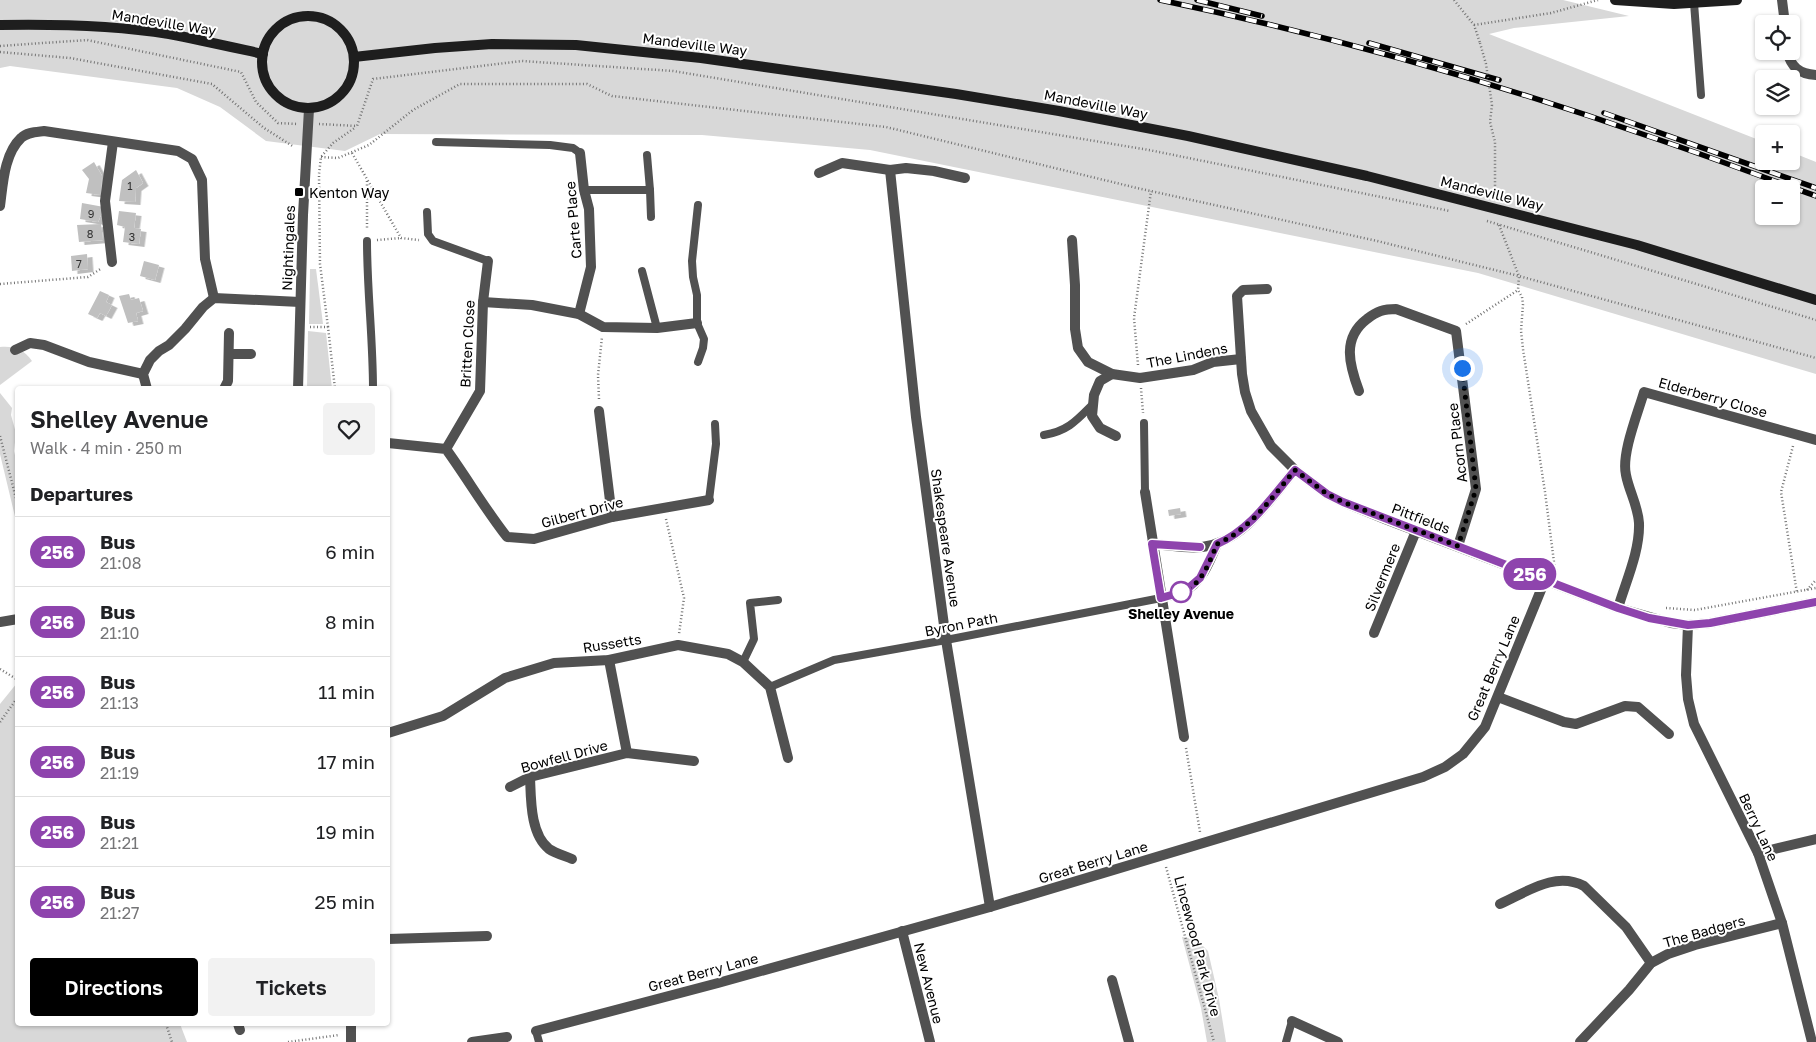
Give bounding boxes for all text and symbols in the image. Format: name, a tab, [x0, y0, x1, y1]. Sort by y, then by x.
street label: Mandeville Way	[111, 5, 218, 39]
map controls	[1755, 15, 1800, 225]
button: locate	[1755, 15, 1800, 60]
street label: Mandeville Way	[642, 29, 748, 59]
button: layers	[1755, 70, 1800, 115]
street label: Mandeville Way	[1043, 86, 1149, 122]
button: +	[1755, 125, 1800, 170]
street label: Mandeville Way	[1439, 172, 1545, 214]
house number: 1	[127, 179, 133, 192]
button: −	[1755, 180, 1800, 225]
street label: Carte Place	[561, 181, 585, 259]
place label: Kenton Way	[309, 184, 390, 201]
marker: Kenton Way	[293, 186, 305, 198]
street label: Nightingales	[278, 205, 298, 291]
house number: 9	[88, 207, 94, 220]
house number: 8	[87, 227, 94, 240]
house number: 3	[129, 230, 135, 243]
house number: 7	[76, 257, 82, 270]
street label: Britten Close	[456, 300, 478, 388]
street label: The Lindens	[1145, 339, 1229, 371]
your location	[1450, 356, 1475, 381]
street label: Elderberry Close	[1657, 373, 1769, 421]
street label: Acorn Place	[1444, 402, 1470, 484]
button: heart	[323, 403, 375, 455]
text: Shelley Avenue	[30, 404, 209, 433]
text: Walk · 4 min · 250 m	[30, 438, 182, 458]
street label: Shakespeare Avenue	[928, 468, 964, 608]
text: Departures	[30, 482, 133, 505]
street label: Gilbert Drive	[539, 493, 625, 531]
street label: Pittfields	[1389, 499, 1453, 537]
text: Bus	[100, 530, 135, 553]
text: 6 min	[325, 540, 375, 563]
street label: Silvermere	[1361, 540, 1403, 614]
text: 256	[41, 541, 74, 563]
text: 21:08	[100, 553, 142, 573]
line badge: 256	[1501, 558, 1559, 590]
text: 256	[1513, 563, 1547, 585]
marker: Shelley Avenue	[1170, 581, 1192, 603]
text: Bus	[100, 600, 135, 623]
place label: Shelley Avenue	[1128, 605, 1234, 622]
street label: Byron Path	[923, 609, 999, 639]
text: 8 min	[325, 610, 375, 633]
text: 256	[41, 611, 74, 633]
street label: Great Berry Lane	[1463, 613, 1523, 723]
text: 21:10	[100, 623, 140, 643]
street label: Russetts	[581, 630, 643, 656]
text: Bus	[100, 670, 135, 693]
text: 11 min	[318, 680, 375, 703]
text: 256	[41, 681, 74, 703]
text: 21:13	[100, 693, 139, 713]
street label: Bowfell Drive	[519, 736, 609, 776]
text: Bus	[100, 740, 135, 763]
text: 17 min	[317, 750, 375, 773]
text: 256	[41, 751, 74, 773]
text: 21:19	[100, 763, 139, 783]
street label: Berry Lane	[1736, 790, 1782, 864]
text: Bus	[100, 810, 135, 833]
text: 19 min	[316, 820, 375, 843]
text: 256	[41, 821, 74, 843]
text: 21:21	[100, 833, 139, 853]
street label: Great Berry Lane	[1036, 837, 1150, 887]
street label: Lincewood Park Drive	[1171, 874, 1225, 1018]
text: Bus	[100, 880, 135, 903]
text: 25 min	[315, 890, 375, 913]
text: 256	[41, 891, 74, 913]
text: 21:27	[100, 903, 140, 923]
street label: The Badgers	[1661, 911, 1747, 951]
street label: New Avenue	[911, 941, 947, 1025]
street label: Great Berry Lane	[646, 949, 760, 995]
button: Directions	[30, 958, 198, 1016]
button: Tickets	[208, 958, 375, 1016]

